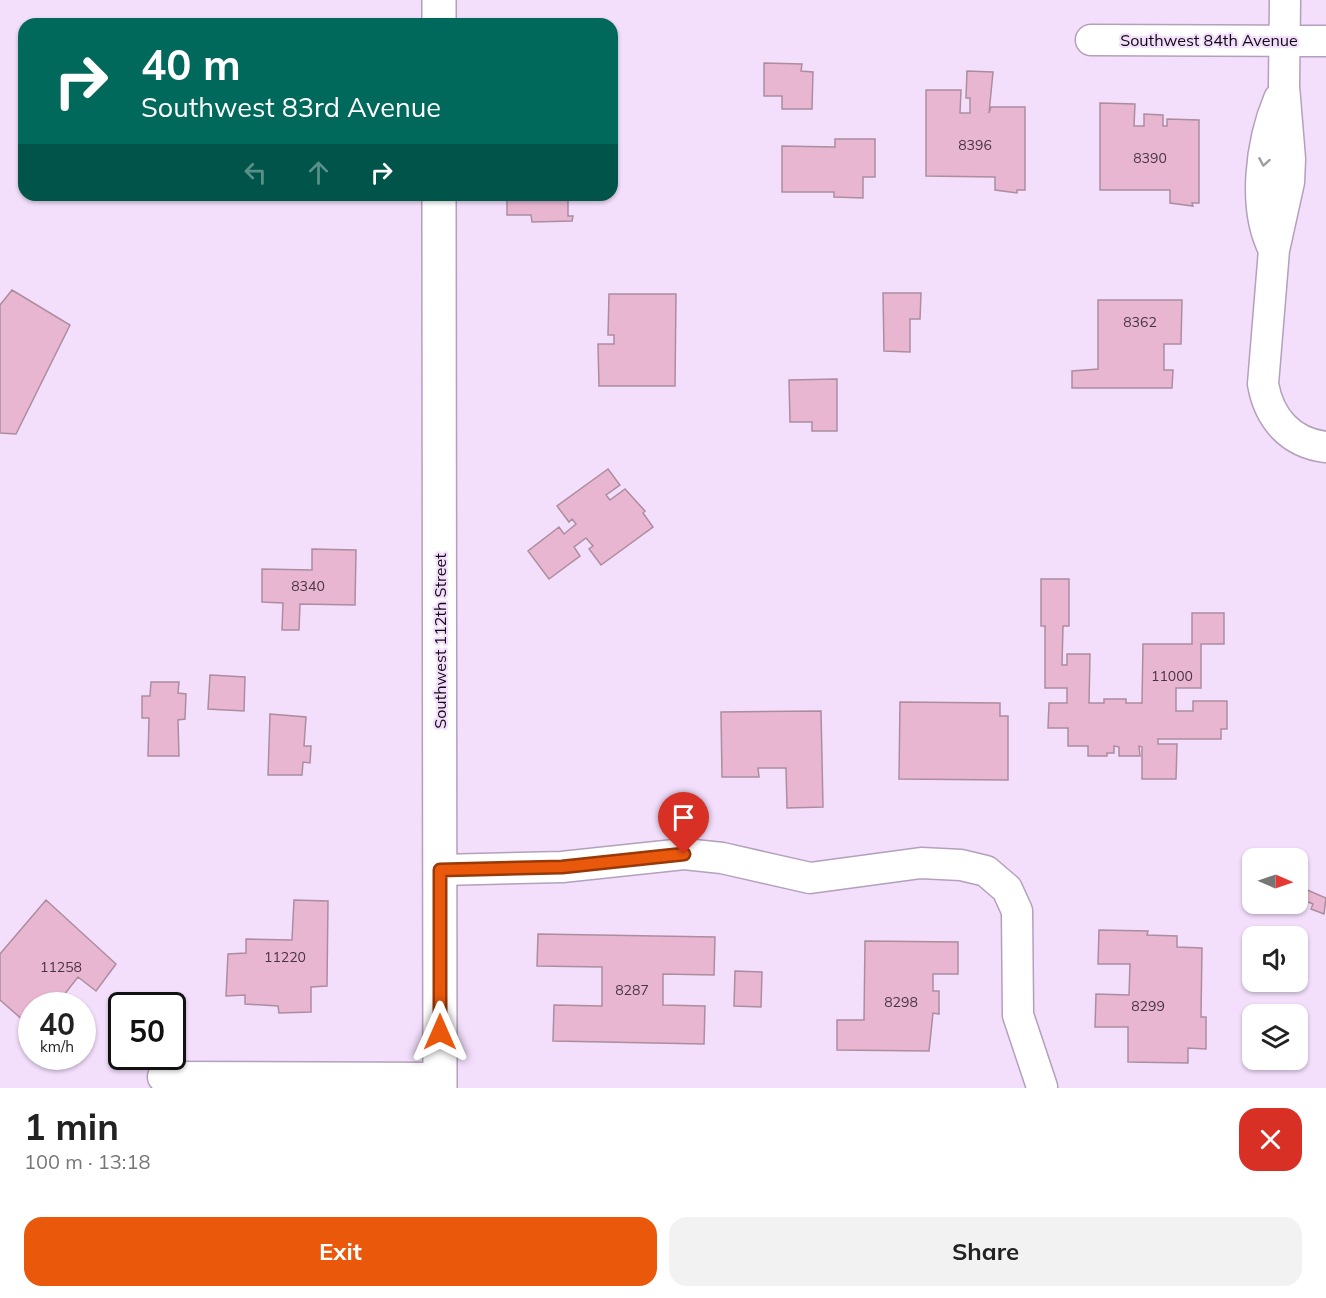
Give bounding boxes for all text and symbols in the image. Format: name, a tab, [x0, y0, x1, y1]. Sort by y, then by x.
street label: Southwest 84th Avenue	[1120, 30, 1298, 50]
text: 40 m	[141, 38, 241, 91]
icon: right	[42, 42, 120, 120]
text: Southwest 83rd Avenue	[141, 90, 441, 124]
house number: 8396	[958, 136, 992, 154]
house number: 8390	[1133, 149, 1167, 167]
icon: left	[239, 156, 272, 189]
icon: ahead	[302, 156, 335, 189]
icon: right	[365, 156, 398, 189]
one-way arrow	[1259, 158, 1271, 167]
house number: 8362	[1123, 313, 1157, 331]
street label: Southwest 112th Street	[430, 553, 450, 729]
house number: 8340	[291, 577, 325, 595]
house number: 11000	[1151, 667, 1193, 685]
pin	[658, 792, 709, 854]
icon: arrive	[667, 801, 700, 834]
north arrow	[1242, 848, 1308, 914]
map controls	[1242, 848, 1308, 1070]
button: sound	[1242, 926, 1308, 992]
house number: 11220	[264, 948, 306, 966]
house number: 11258	[40, 958, 82, 976]
house number: 8287	[615, 981, 649, 999]
speed limit sign: 50	[108, 992, 186, 1070]
house number: 8298	[884, 993, 918, 1011]
house number: 8299	[1131, 997, 1165, 1015]
position arrow	[408, 1000, 472, 1064]
button: layers	[1242, 1004, 1308, 1070]
text: 40	[39, 1005, 75, 1043]
text: km/h	[40, 1037, 74, 1056]
text: 1 min	[24, 1104, 119, 1149]
button: close	[1239, 1108, 1302, 1171]
text: 100 m · 13:18	[24, 1149, 150, 1174]
button: Exit	[24, 1217, 657, 1286]
button: Share	[669, 1217, 1302, 1286]

